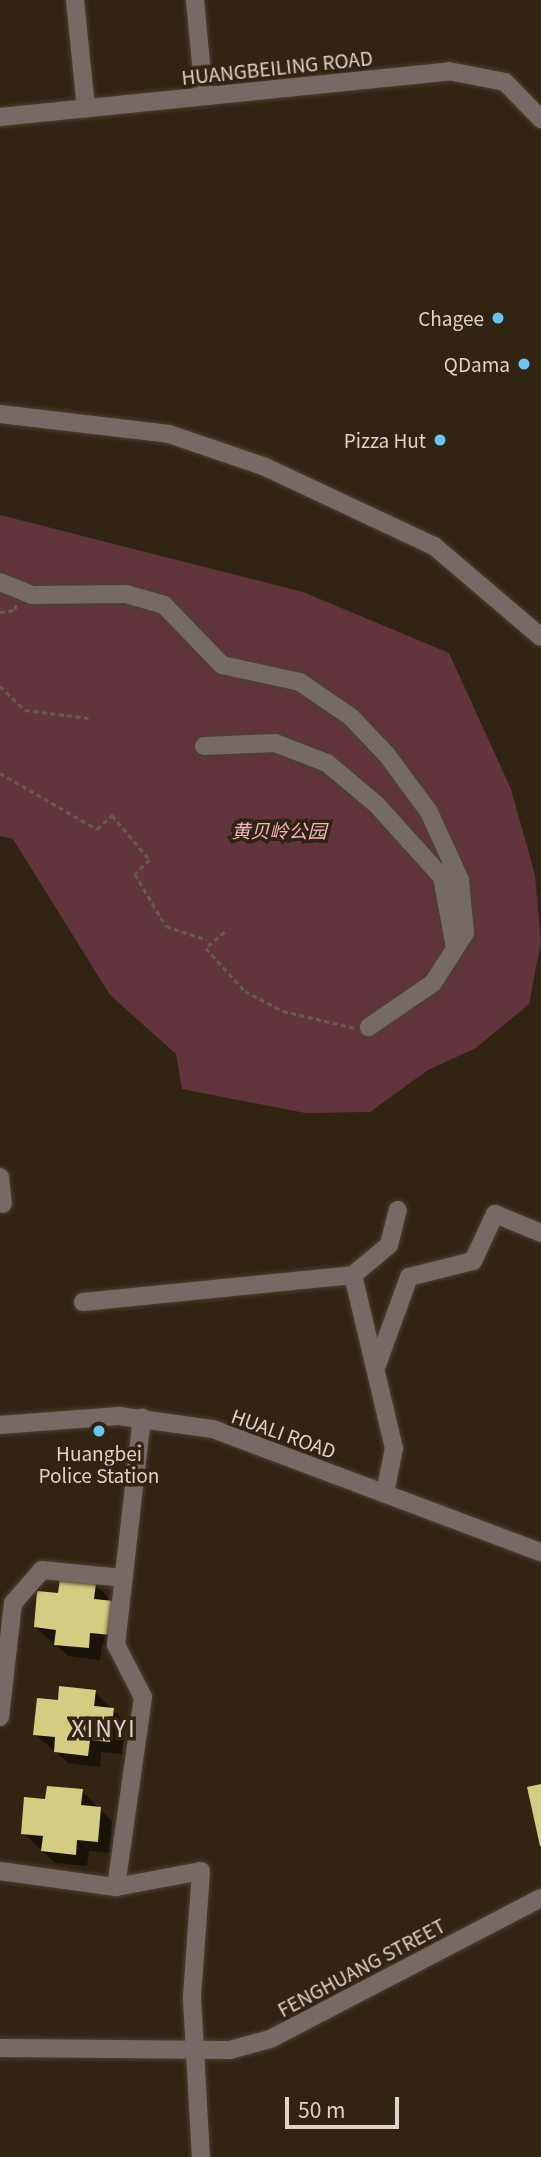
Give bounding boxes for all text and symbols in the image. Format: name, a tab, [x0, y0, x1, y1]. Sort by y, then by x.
street label: HUANGBEILING ROAD	[180, 46, 374, 88]
place label: Chagee	[418, 307, 484, 329]
marker: Chagee	[490, 310, 506, 326]
place label: QDama	[444, 353, 510, 375]
marker: QDama	[516, 356, 532, 372]
place label: Pizza Hut	[344, 429, 426, 451]
marker: Pizza Hut	[432, 432, 448, 448]
park label: 黄贝岭公园	[232, 819, 326, 841]
street label: HUALI ROAD	[229, 1404, 339, 1462]
marker: Huangbei Police Station	[91, 1423, 107, 1439]
place label: Huangbei Police Station	[39, 1442, 159, 1486]
district label: XINYI	[72, 1713, 136, 1741]
street label: FENGHUANG STREET	[273, 1913, 449, 2021]
scale bar	[289, 2084, 403, 2128]
text: 50 m	[298, 2094, 345, 2124]

